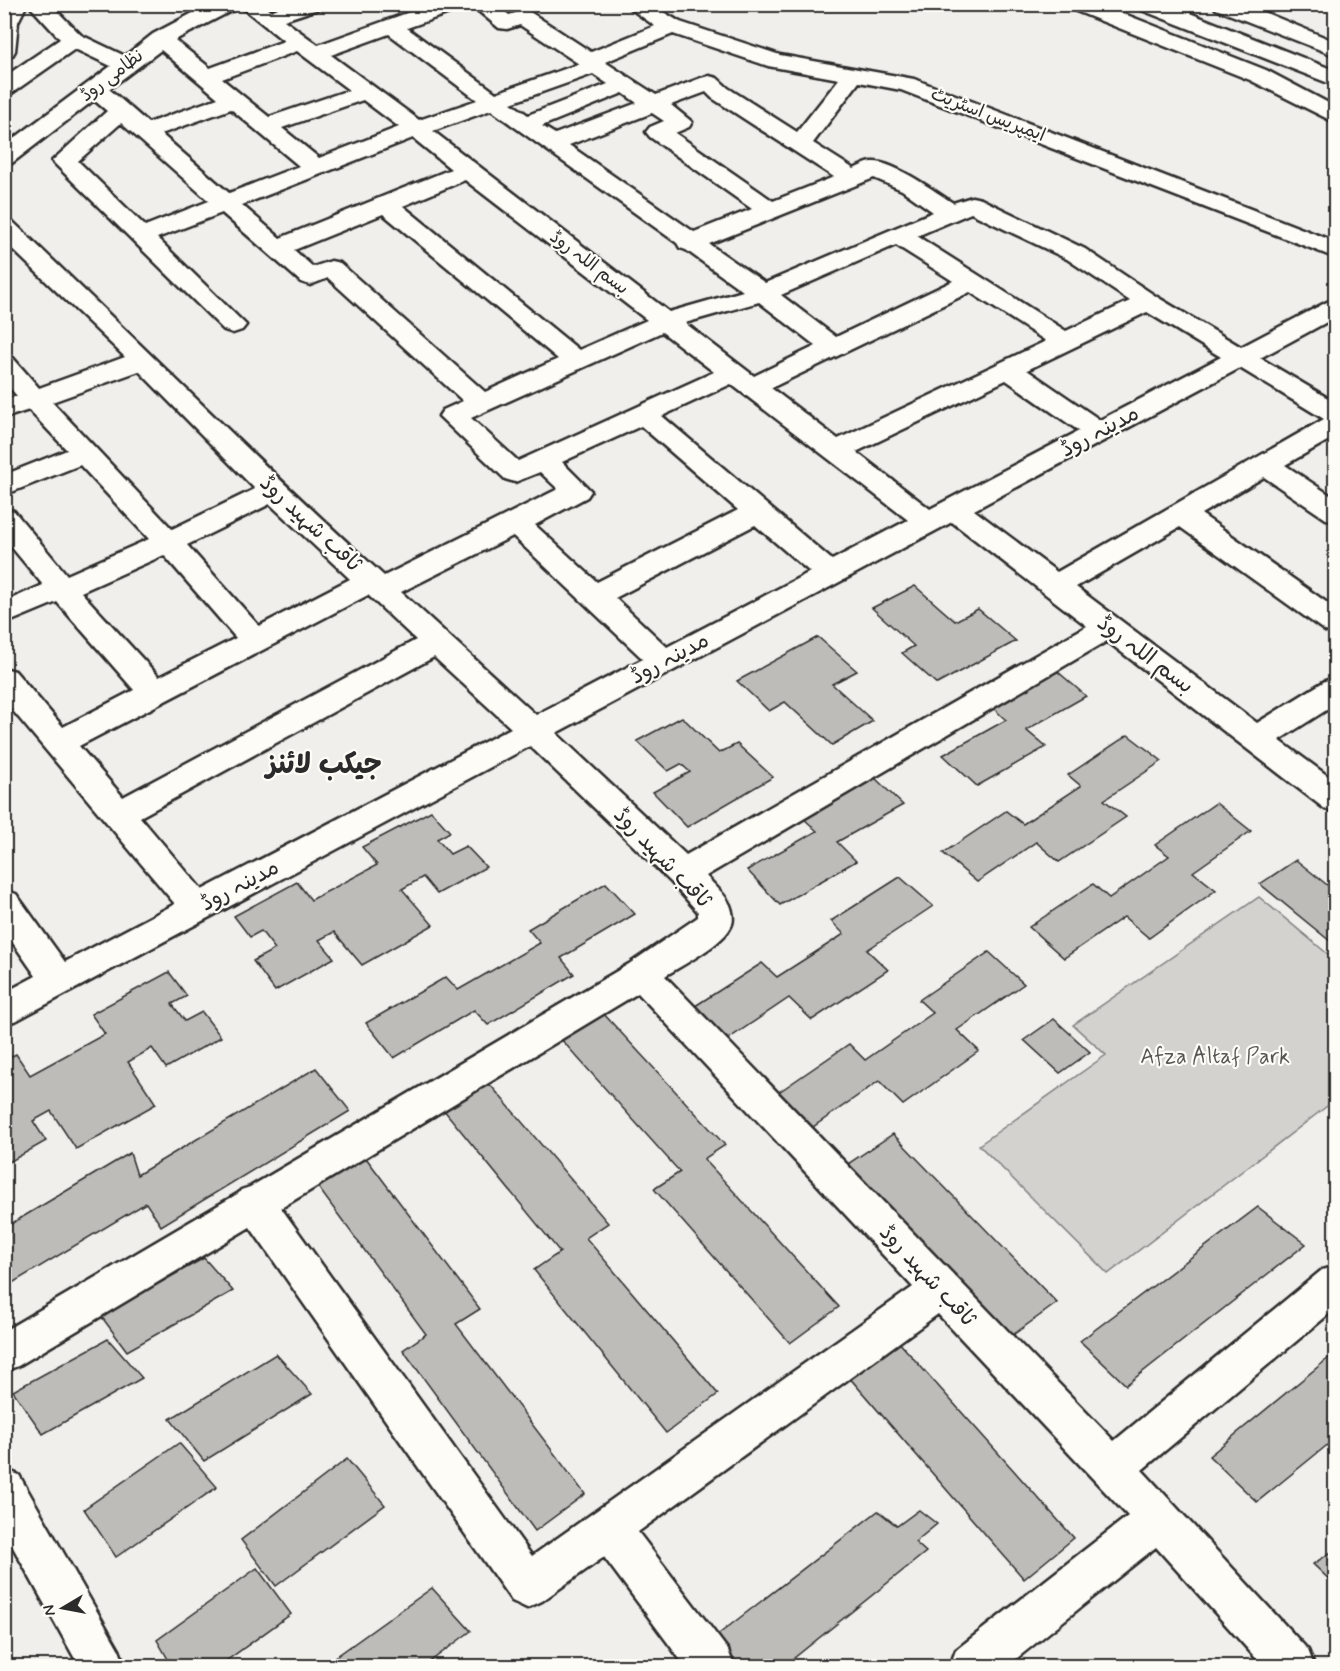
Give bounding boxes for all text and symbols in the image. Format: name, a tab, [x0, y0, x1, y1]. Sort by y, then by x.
street label: نظامی روڈ	[75, 44, 149, 108]
street label: ایمپریس اسٹریٹ	[927, 82, 1049, 148]
street label: بسم اللہ روڈ	[544, 225, 633, 301]
street label: مدینہ روڈ	[1056, 400, 1144, 464]
street label: ثاقب شہید روڈ	[253, 470, 367, 579]
street label: بسم اللہ روڈ	[1091, 610, 1199, 701]
street label: مدینہ روڈ	[626, 627, 714, 691]
district label: جیکب لائنز	[263, 747, 382, 784]
street label: ثاقب شہید روڈ	[607, 802, 717, 915]
street label: مدینہ روڈ	[196, 854, 284, 918]
park label: Afza Altaf Park	[1140, 1043, 1290, 1071]
street label: ثاقب شہید روڈ	[873, 1219, 982, 1333]
north arrow	[33, 1578, 93, 1638]
text: N	[38, 1603, 61, 1617]

